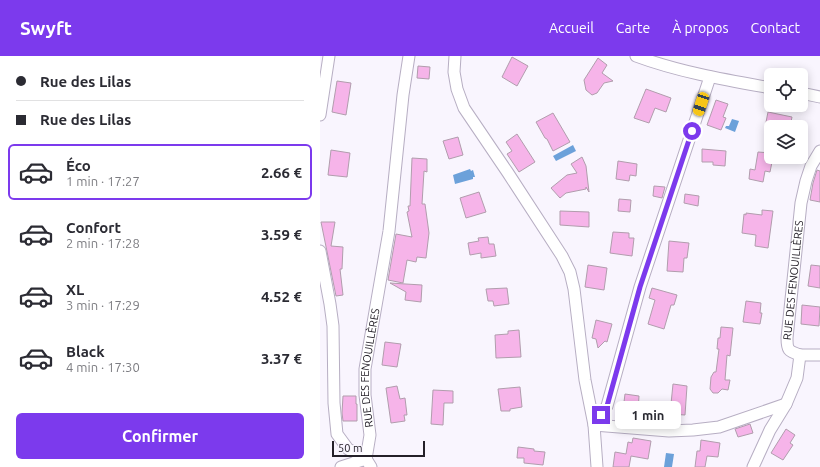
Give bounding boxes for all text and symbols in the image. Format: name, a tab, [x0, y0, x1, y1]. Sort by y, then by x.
text: Swyft	[20, 17, 72, 39]
text: Accueil	[549, 20, 594, 36]
text: Carte	[616, 20, 650, 36]
text: À propos	[672, 20, 729, 36]
text: Contact	[751, 20, 800, 36]
map controls	[764, 68, 808, 164]
button: locate	[764, 68, 808, 112]
text: Rue des Lilas	[40, 73, 131, 90]
car	[692, 91, 710, 117]
text: Rue des Lilas	[40, 111, 131, 128]
button: layers	[764, 120, 808, 164]
route start	[683, 122, 701, 140]
icon: car	[18, 154, 54, 190]
text: Éco	[66, 157, 91, 174]
text: 2.66 €	[261, 164, 302, 181]
text: 1 min · 17:27	[66, 174, 140, 188]
icon: car	[18, 216, 54, 252]
text: Confort	[66, 219, 121, 236]
street label: RUE DES FENOUILLÈRES	[781, 220, 805, 341]
text: 3.59 €	[261, 226, 302, 243]
text: 2 min · 17:28	[66, 236, 140, 250]
icon: car	[18, 278, 54, 314]
text: XL	[66, 281, 84, 298]
text: 4.52 €	[261, 288, 302, 305]
text: 3 min · 17:29	[66, 298, 140, 312]
street label: RUE DES FENOUILLÈRES	[359, 307, 381, 428]
icon: car	[18, 340, 54, 376]
text: Black	[66, 343, 105, 360]
text: 3.37 €	[261, 350, 302, 367]
text: 4 min · 17:30	[66, 360, 140, 374]
callout: 1 min	[615, 401, 681, 429]
route end	[592, 406, 610, 424]
text: 1 min	[632, 408, 664, 422]
button: Confirmer	[16, 413, 304, 459]
scale bar	[332, 439, 425, 458]
text: 50 m	[338, 442, 362, 454]

